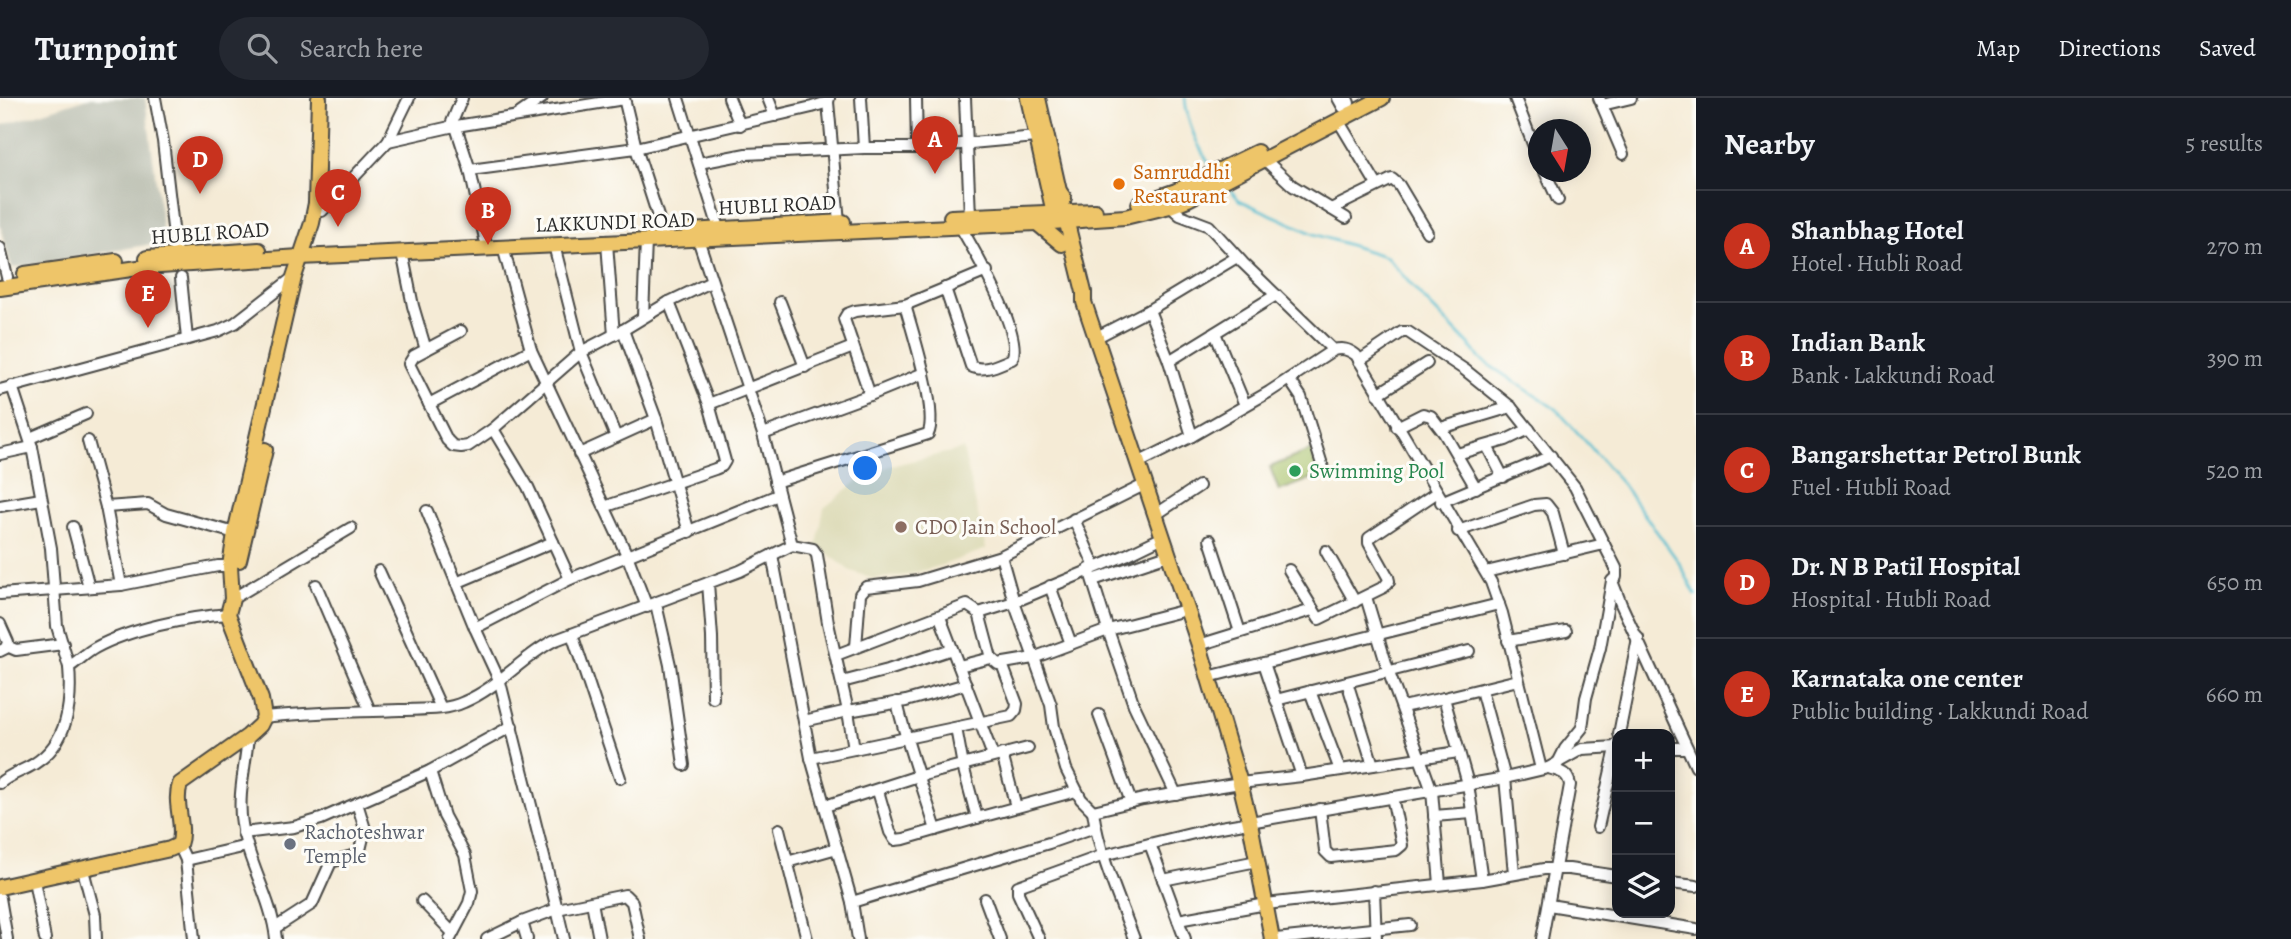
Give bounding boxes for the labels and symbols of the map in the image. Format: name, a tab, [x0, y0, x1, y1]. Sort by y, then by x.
pin: A	[912, 116, 958, 174]
north arrow	[1528, 119, 1591, 182]
pin: D	[177, 136, 223, 194]
place label: Samruddhi Restaurant	[1133, 158, 1230, 210]
pin: C	[315, 169, 361, 227]
marker: Samruddhi Restaurant	[1111, 176, 1127, 192]
pin: B	[465, 187, 511, 245]
street label: HUBLI ROAD	[717, 188, 837, 222]
street label: LAKKUNDI ROAD	[535, 205, 695, 239]
street label: HUBLI ROAD	[150, 215, 270, 251]
pin: E	[125, 270, 171, 328]
your location	[848, 451, 882, 485]
place label: Swimming Pool	[1309, 457, 1444, 485]
marker: Swimming Pool	[1287, 463, 1303, 479]
place label: CDO Jain School	[915, 513, 1056, 541]
marker: CDO Jain School	[893, 519, 909, 535]
place label: Rachoteshwar Temple	[304, 818, 425, 870]
marker: Rachoteshwar Temple	[282, 836, 298, 852]

